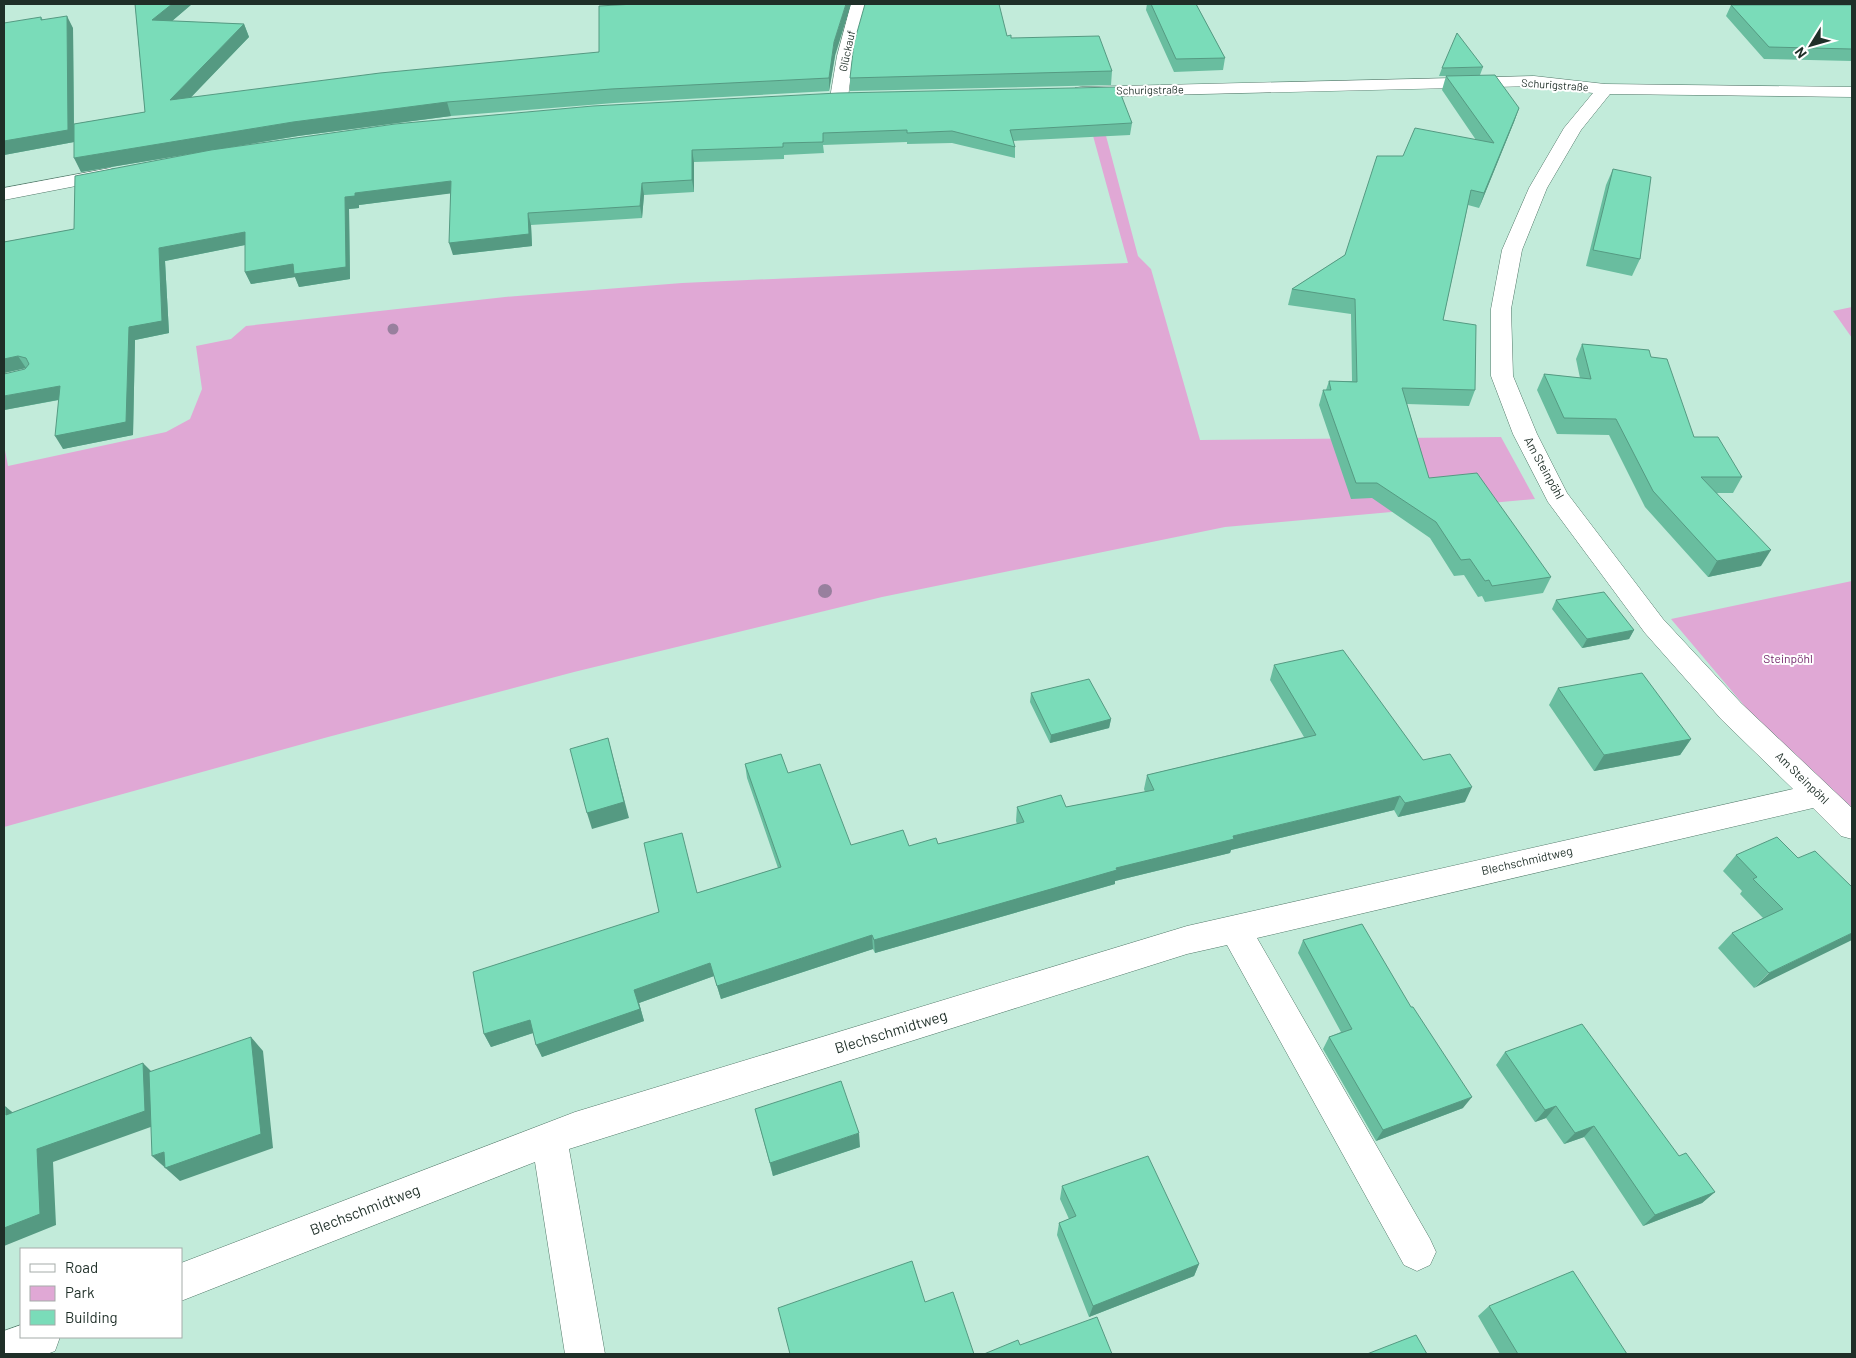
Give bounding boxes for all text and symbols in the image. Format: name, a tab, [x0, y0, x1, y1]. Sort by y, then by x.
north arrow	[1786, 20, 1836, 70]
street label: Glückauf	[836, 29, 857, 73]
text: N	[1791, 44, 1810, 62]
street label: Schurigstraße	[1521, 76, 1589, 93]
street label: Schurigstraße	[1116, 82, 1184, 97]
street label: Am Steinpöhl	[1522, 434, 1568, 501]
park label: Steinpöhl	[1763, 651, 1813, 665]
street label: Am Steinpöhl	[1773, 748, 1832, 806]
street label: Blechschmidtweg	[1480, 843, 1574, 877]
street label: Blechschmidtweg	[832, 1005, 949, 1057]
street label: Blechschmidtweg	[307, 1180, 422, 1238]
legend	[20, 1248, 182, 1338]
text: Road	[65, 1258, 98, 1276]
text: Park	[65, 1283, 95, 1301]
text: Building	[65, 1308, 118, 1326]

